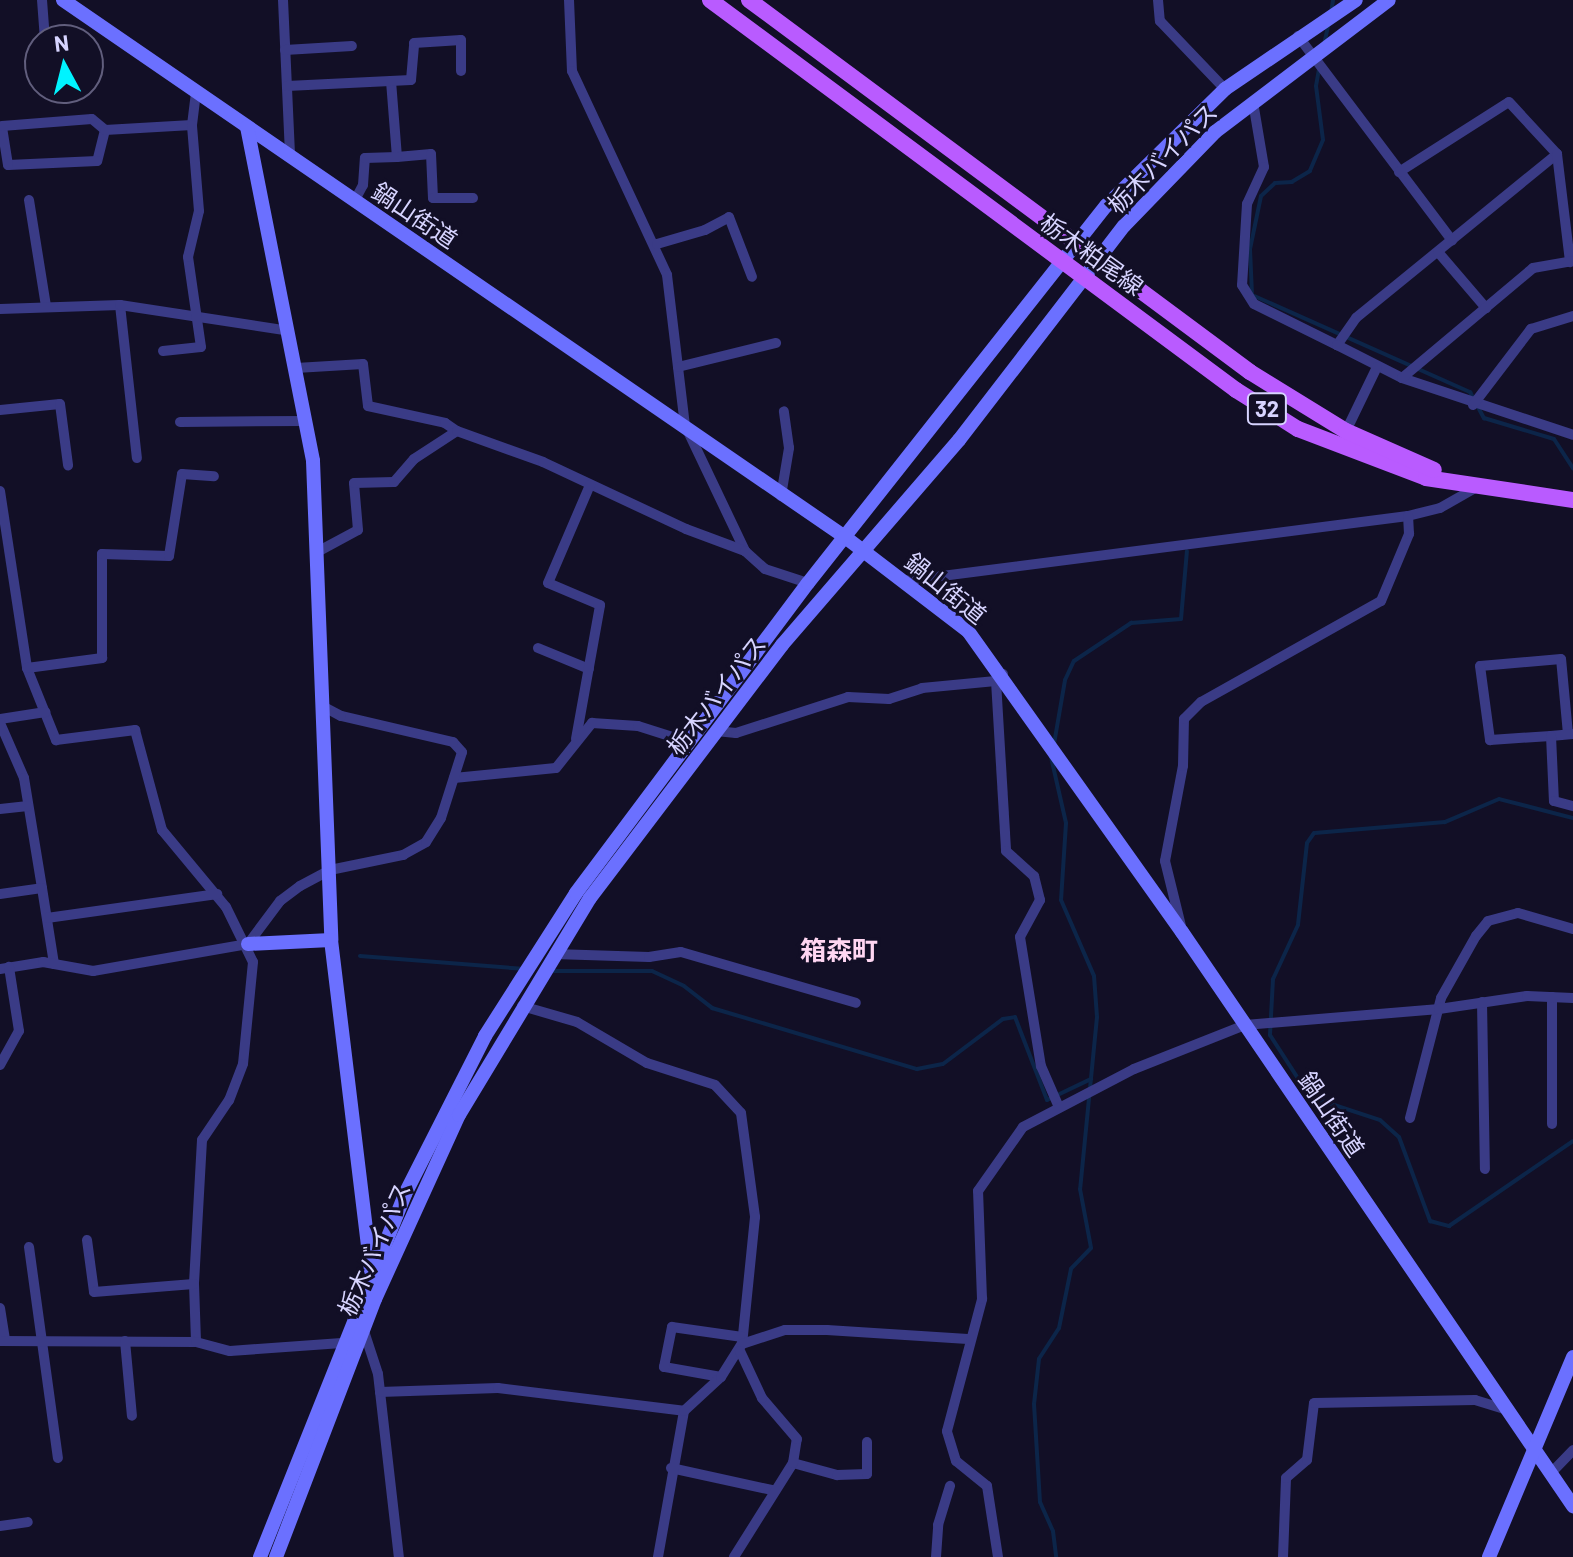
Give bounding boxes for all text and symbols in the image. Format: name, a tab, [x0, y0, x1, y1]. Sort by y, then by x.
north arrow	[24, 24, 104, 104]
text: N	[52, 28, 70, 56]
street label: 栃木バイパス	[1101, 97, 1223, 219]
street label: 鍋山街道	[367, 176, 463, 254]
street label: 栃木粕尾線	[1035, 207, 1149, 301]
road number: 32	[1245, 391, 1289, 427]
street label: 鍋山街道	[900, 547, 992, 629]
street label: 栃木バイパス	[660, 629, 772, 761]
district label: 箱森町	[800, 934, 878, 966]
street label: 鍋山街道	[1293, 1066, 1371, 1162]
street label: 栃木バイパス	[332, 1177, 416, 1321]

